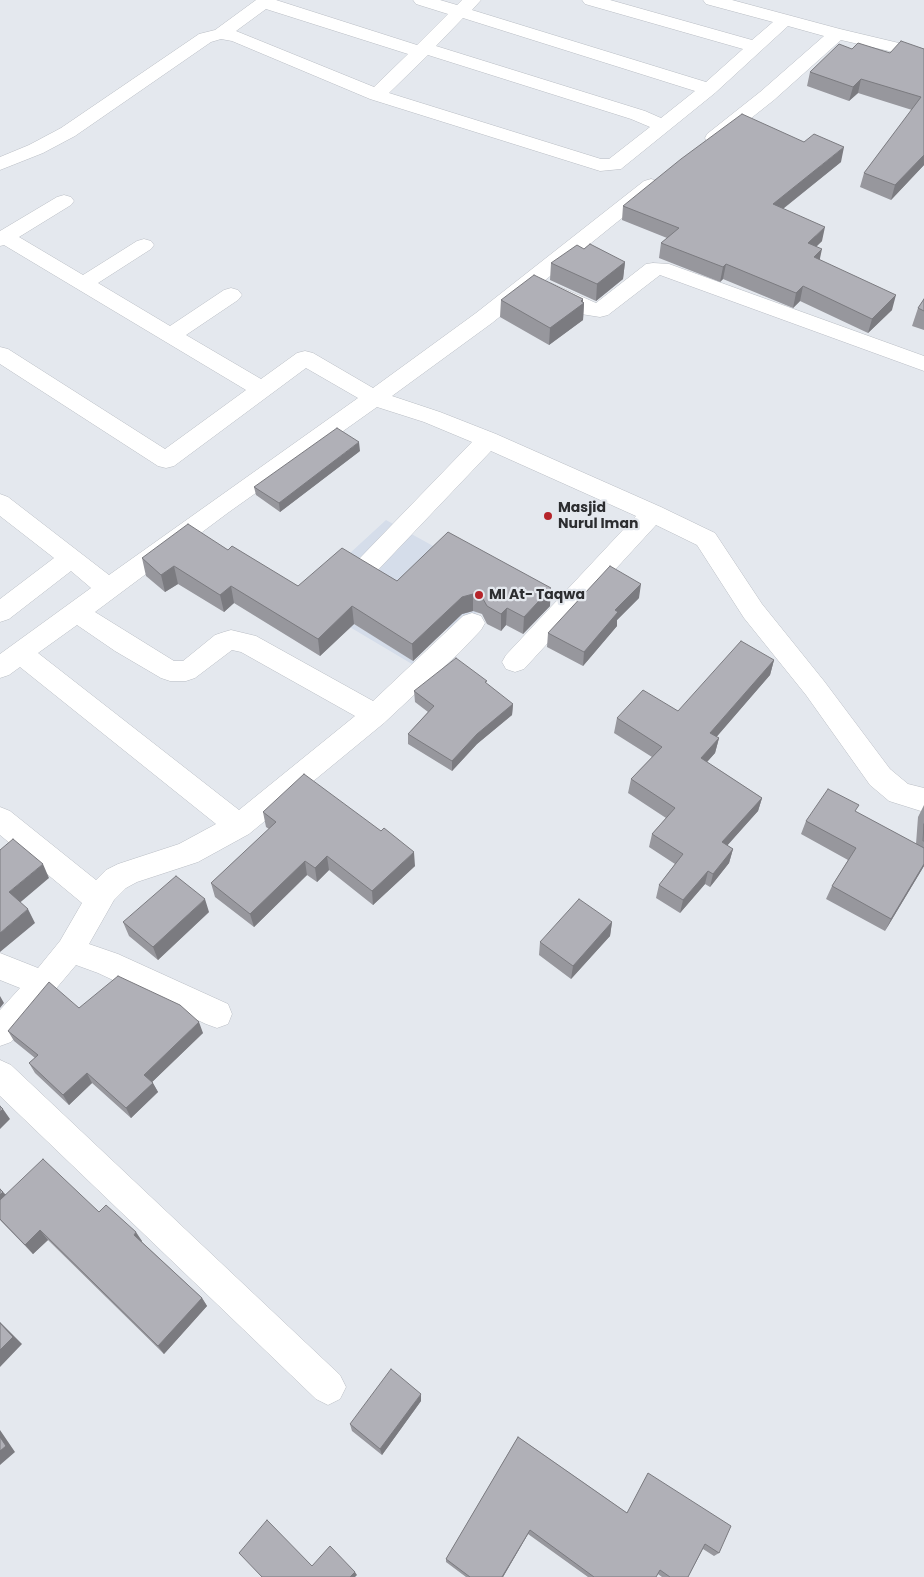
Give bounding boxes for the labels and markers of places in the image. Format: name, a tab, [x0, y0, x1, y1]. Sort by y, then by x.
place label: Masjid Nurul Iman	[558, 500, 638, 532]
marker: Masjid Nurul Iman	[542, 510, 554, 522]
place label: MI At- Taqwa	[489, 587, 585, 603]
marker: MI At- Taqwa	[473, 589, 485, 601]

